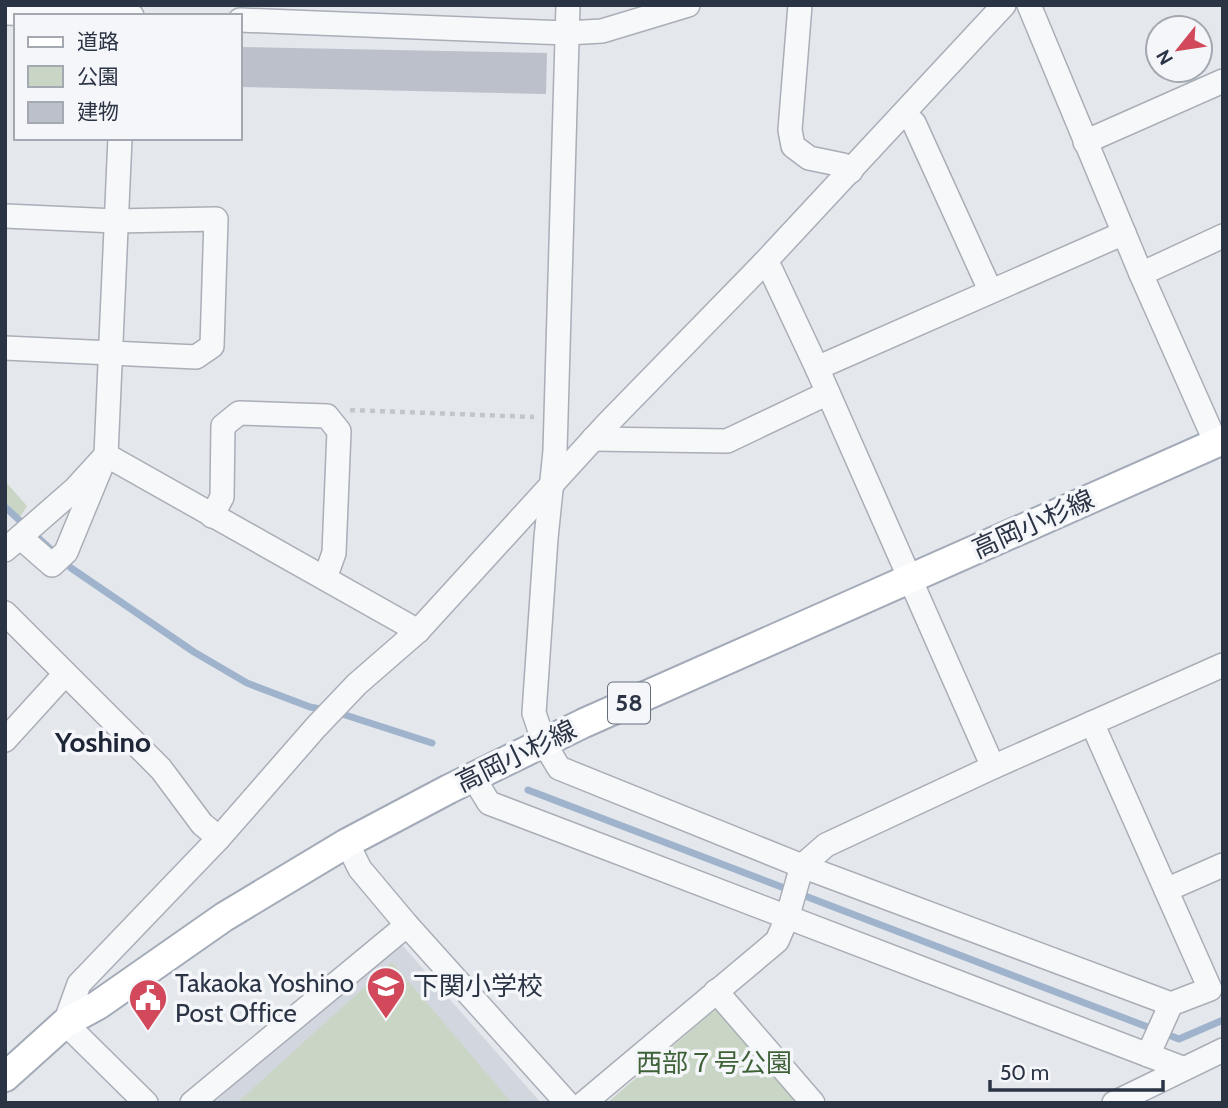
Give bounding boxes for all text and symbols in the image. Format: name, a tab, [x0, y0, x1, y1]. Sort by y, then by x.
legend	[14, 14, 242, 140]
north arrow	[1144, 14, 1214, 84]
text: 道路	[77, 29, 119, 54]
text: N	[1151, 46, 1178, 69]
text: 公園	[77, 64, 119, 89]
text: 建物	[77, 99, 119, 124]
street label: 高岡小杉線	[967, 483, 1099, 565]
road number: 58	[608, 682, 650, 724]
street label: 高岡小杉線	[451, 713, 581, 799]
district label: Yoshino	[54, 725, 151, 759]
school or university icon: 下関小学校	[365, 965, 407, 1020]
place label: Takaoka Yoshino Post Office	[175, 967, 354, 1029]
place label: 下関小学校	[413, 970, 543, 1002]
public building icon: Takaoka Yoshino Post Office	[127, 977, 169, 1032]
park label: 西部７号公園	[636, 1047, 792, 1079]
scale bar	[990, 1048, 1163, 1092]
text: 50 m	[1000, 1060, 1049, 1085]

